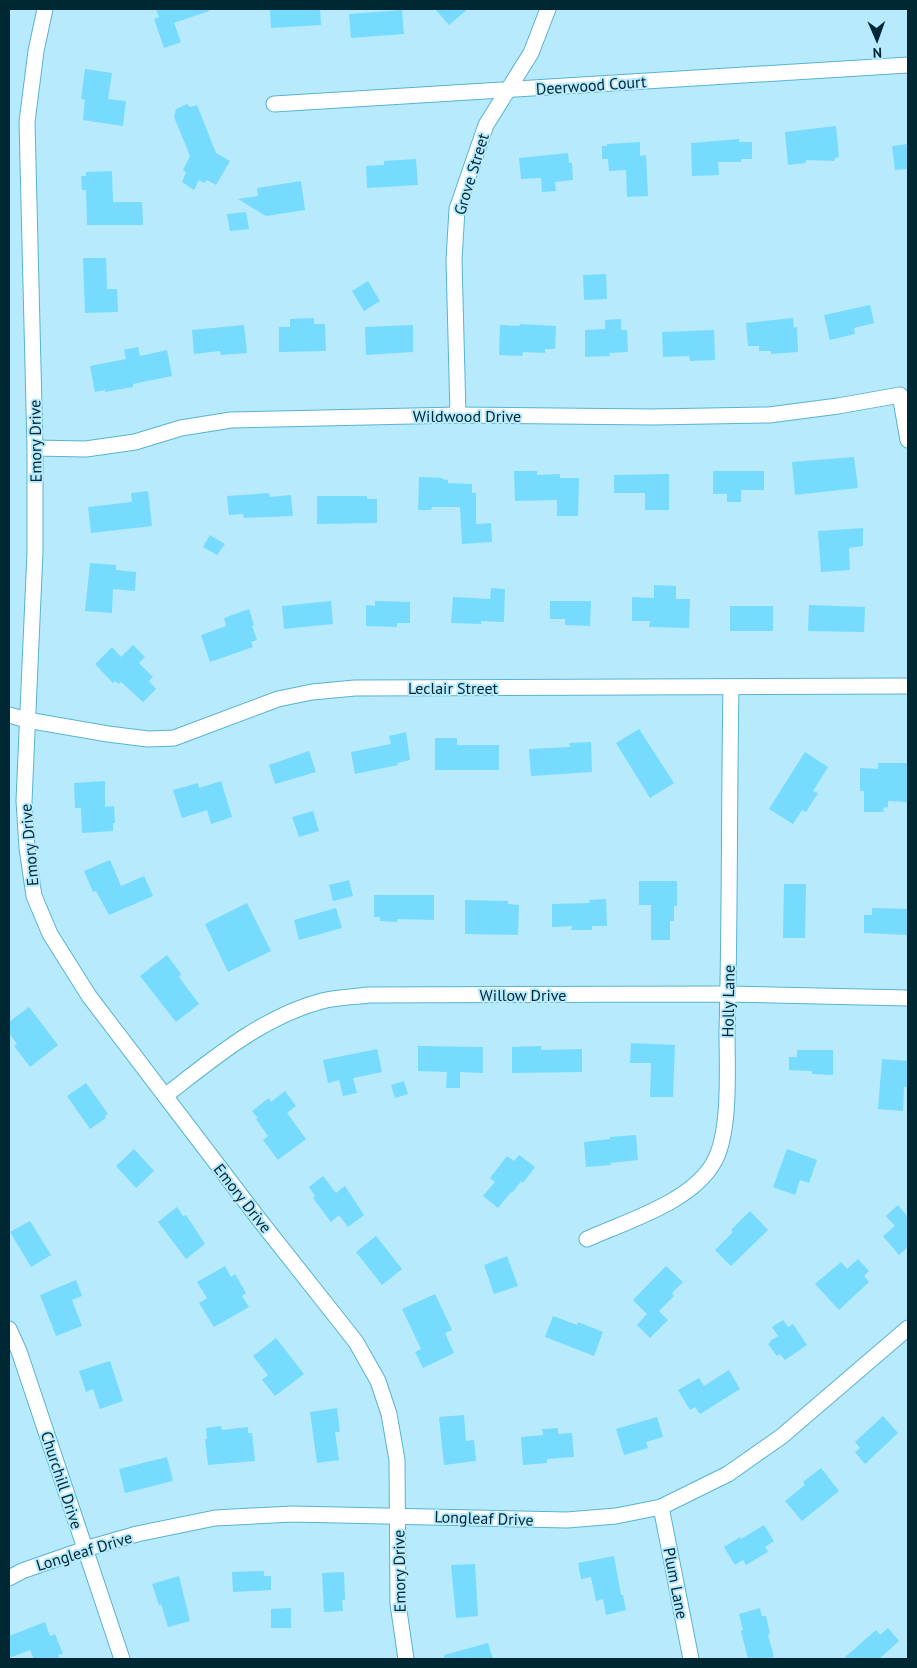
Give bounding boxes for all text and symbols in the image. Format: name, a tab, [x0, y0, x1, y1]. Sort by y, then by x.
north arrow	[852, 15, 902, 65]
text: N	[873, 44, 882, 62]
street label: Deerwood Court	[535, 71, 647, 99]
street label: Grove Street	[449, 130, 493, 217]
street label: Emory Drive	[24, 400, 46, 482]
street label: Wildwood Drive	[413, 406, 521, 426]
street label: Leclair Street	[408, 678, 499, 698]
street label: Emory Drive	[15, 803, 43, 887]
street label: Holly Lane	[717, 965, 739, 1037]
street label: Willow Drive	[480, 985, 566, 1005]
street label: Emory Drive	[210, 1159, 276, 1237]
street label: Churchill Drive	[37, 1429, 87, 1531]
street label: Longleaf Drive	[434, 1506, 534, 1530]
street label: Longleaf Drive	[34, 1527, 134, 1575]
street label: Emory Drive	[388, 1530, 410, 1612]
street label: Plum Lane	[659, 1546, 693, 1620]

